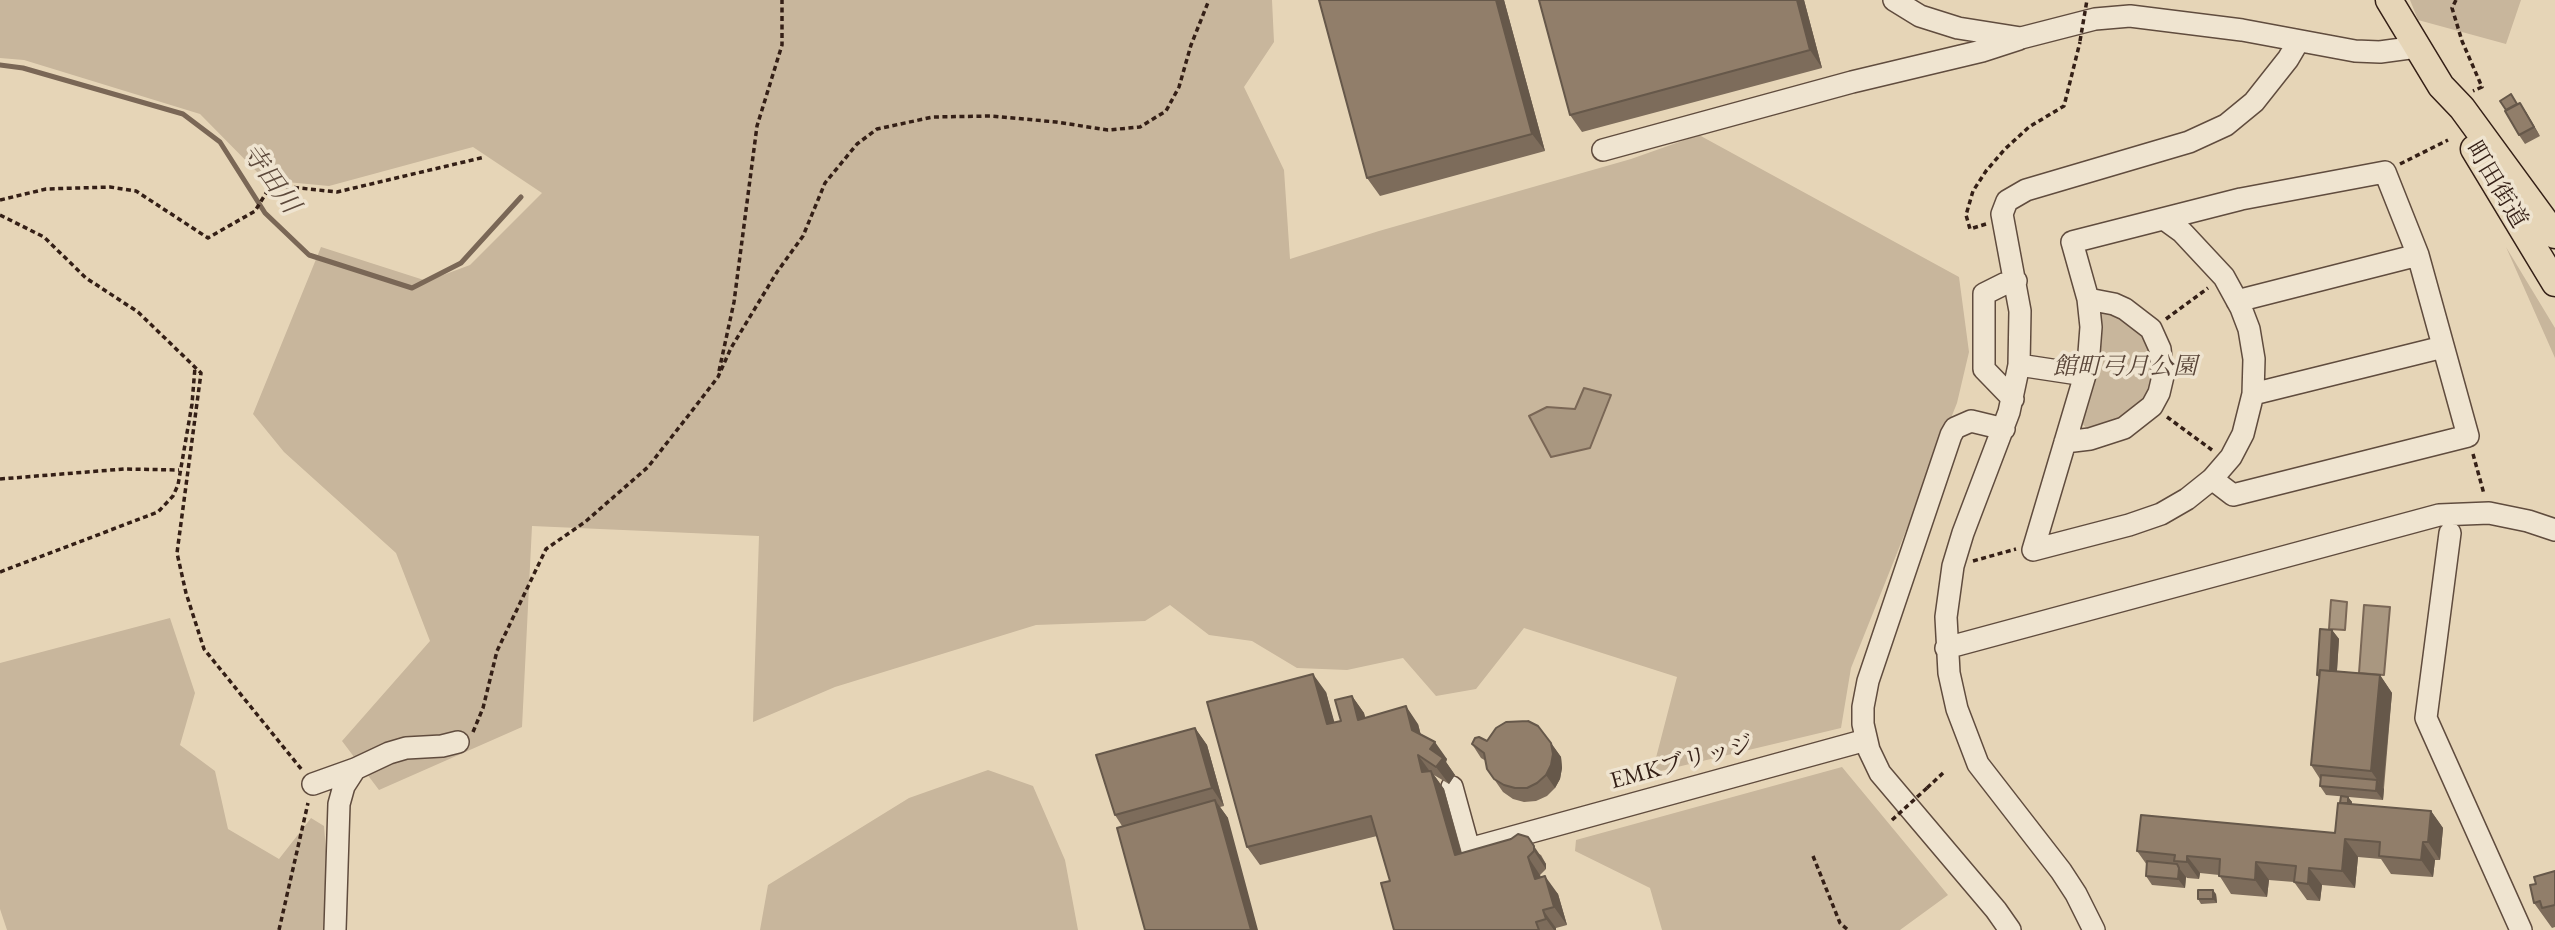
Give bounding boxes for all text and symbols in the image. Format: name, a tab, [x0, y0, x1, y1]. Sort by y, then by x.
street label: 町田街道	[2459, 136, 2533, 234]
water label: 寺田川	[234, 138, 306, 220]
park label: 館町弓月公園	[2053, 353, 2197, 381]
street label: EMKブリッジ	[1607, 730, 1757, 796]

